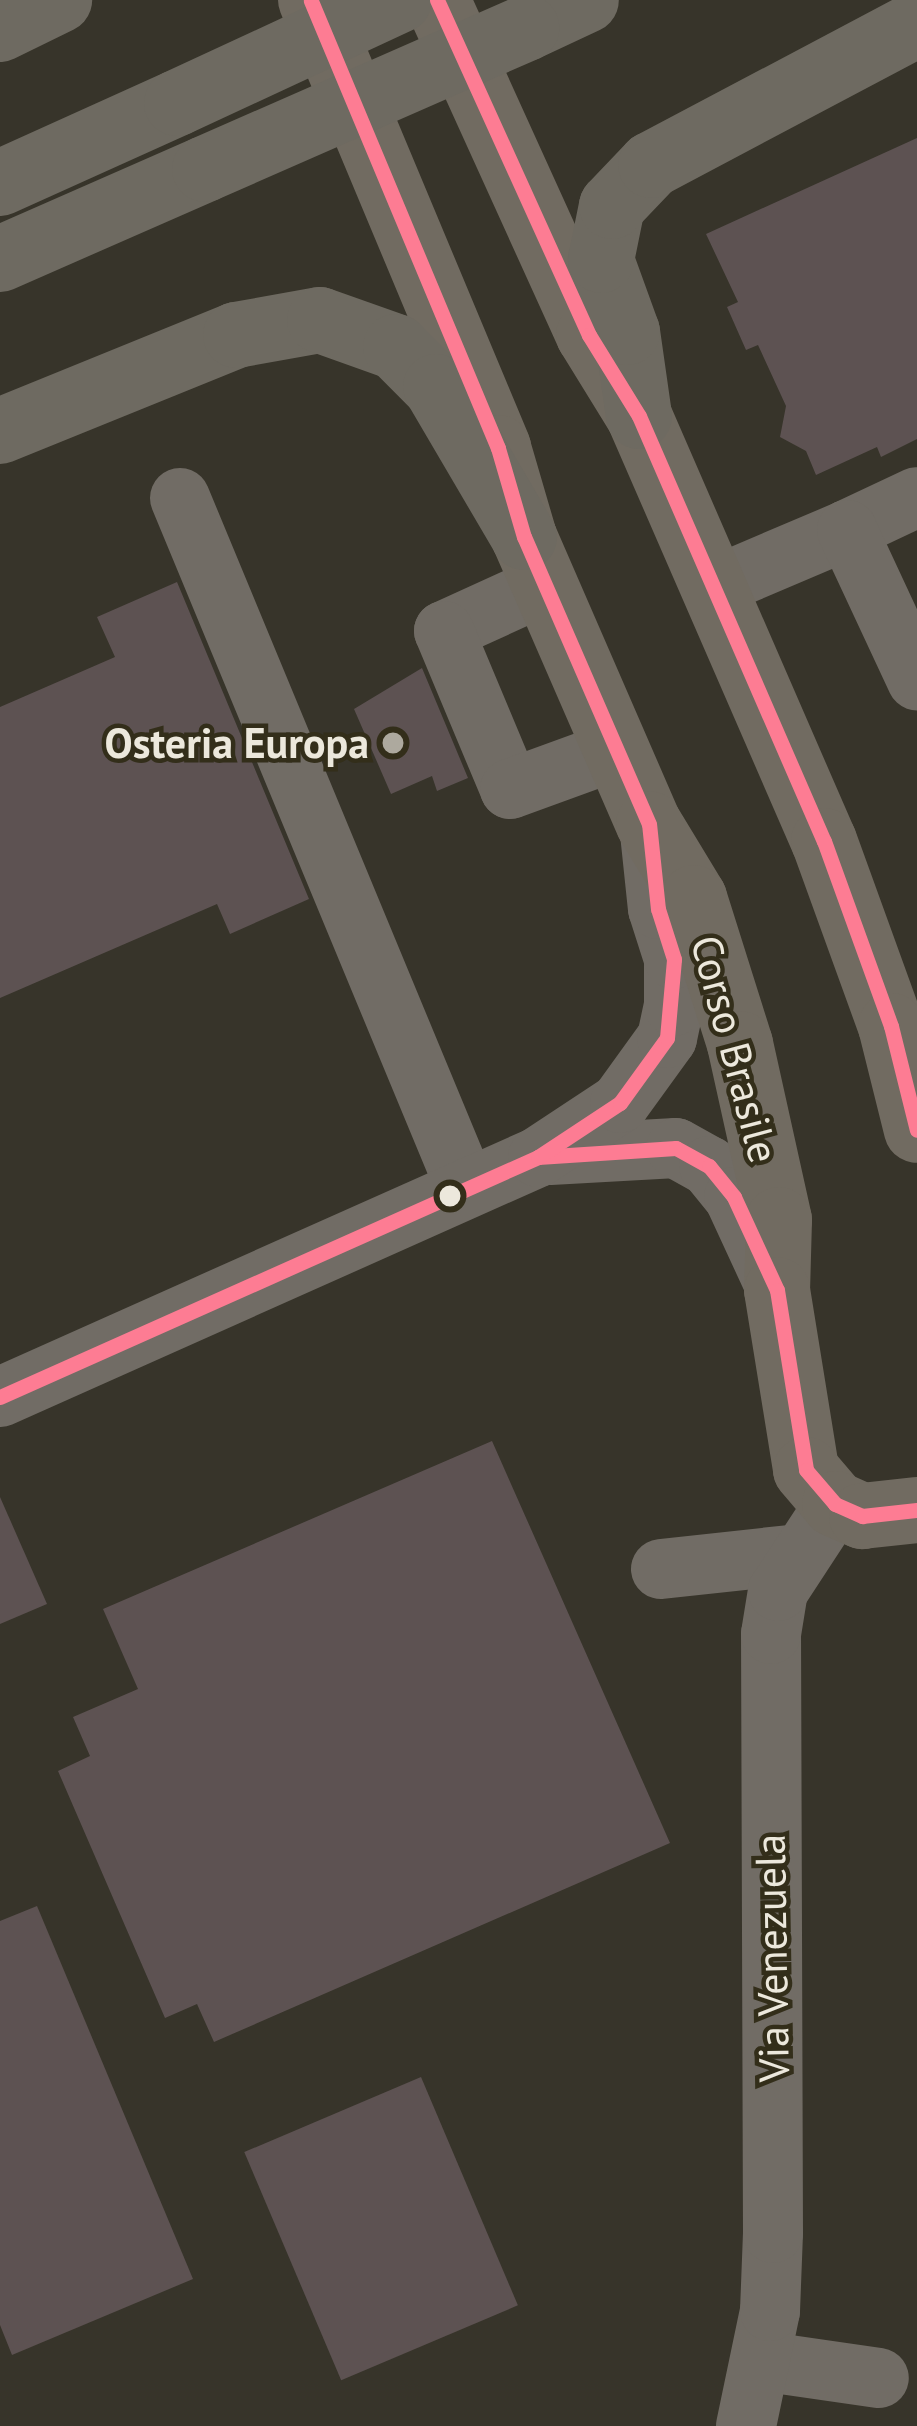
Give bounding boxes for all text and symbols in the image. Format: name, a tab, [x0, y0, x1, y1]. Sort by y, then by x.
place label: Osteria Europa	[105, 718, 369, 768]
marker: Osteria Europa	[380, 730, 406, 756]
street label: Corso Brasile	[681, 930, 789, 1168]
unlabelled marker	[439, 1185, 461, 1207]
street label: Via Venezuela	[745, 1833, 799, 2083]

